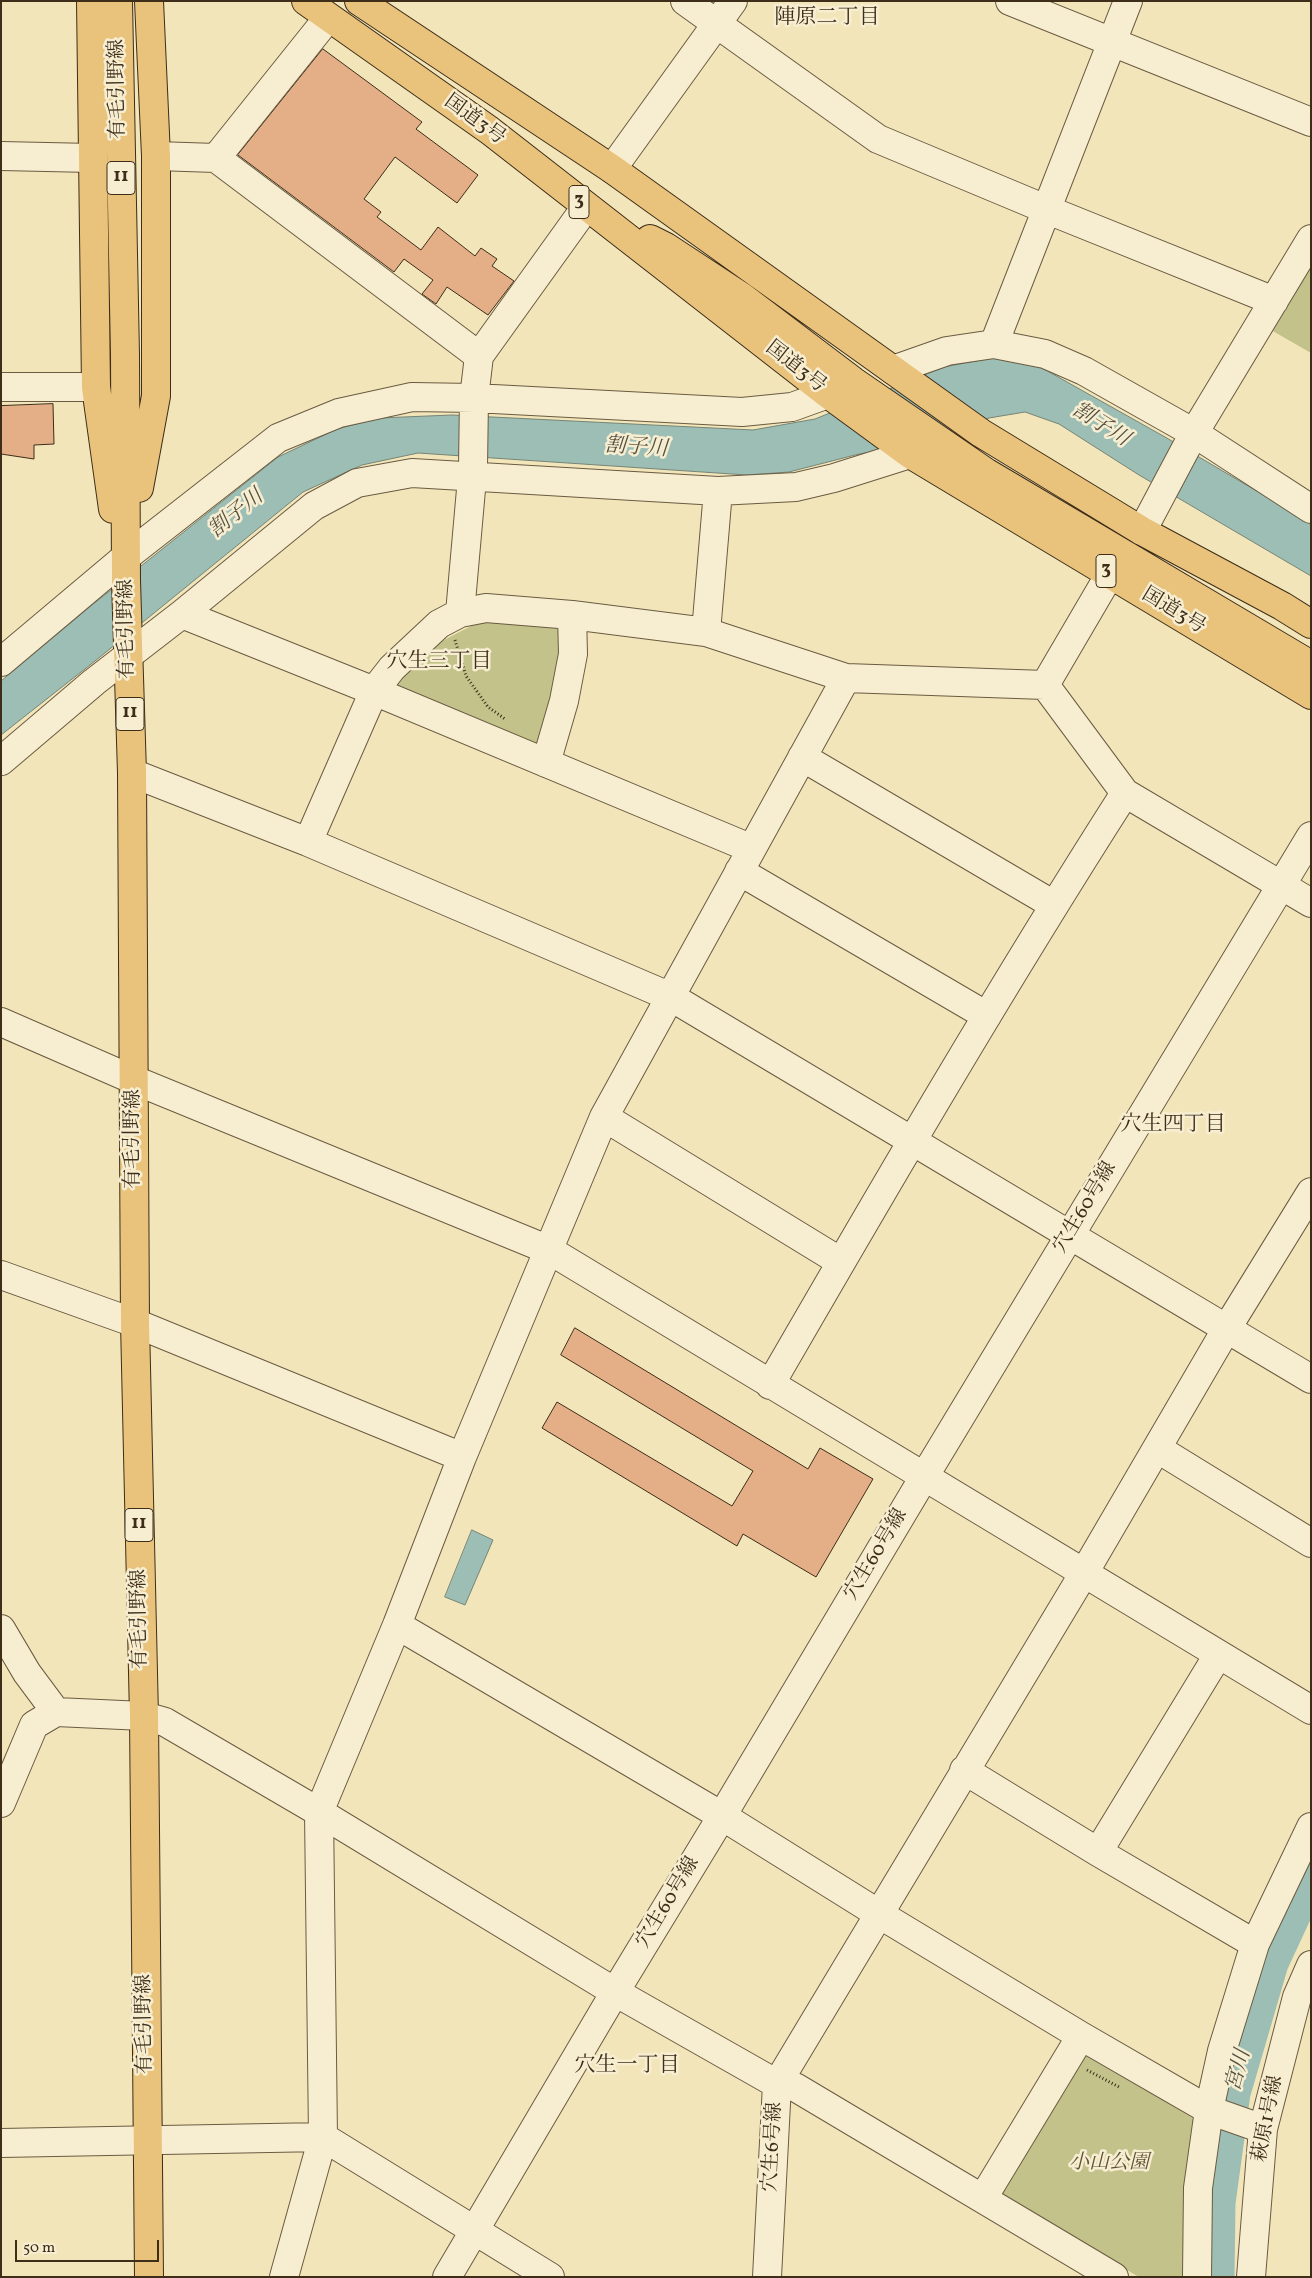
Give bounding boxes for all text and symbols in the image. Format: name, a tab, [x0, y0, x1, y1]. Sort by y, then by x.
district label: 陣原二丁目	[775, 6, 879, 32]
street label: 有毛引野線	[106, 39, 132, 139]
street label: 国道3号	[439, 91, 509, 151]
road number: 11	[107, 162, 135, 194]
road number: 3	[569, 186, 589, 218]
street label: 国道3号	[760, 337, 830, 399]
water label: 割子川	[1067, 399, 1133, 453]
water label: 割子川	[604, 434, 668, 464]
water label: 割子川	[205, 485, 269, 545]
road number: 3	[1096, 554, 1116, 588]
street label: 有毛引野線	[115, 579, 141, 679]
street label: 国道3号	[1137, 584, 1209, 640]
district label: 穴生三丁目	[387, 650, 491, 676]
road number: 11	[116, 698, 144, 731]
street label: 有毛引野線	[122, 1089, 146, 1189]
district label: 穴生四丁目	[1121, 1113, 1225, 1139]
street label: 穴生60号線	[1049, 1158, 1123, 1258]
street label: 穴生60号線	[840, 1505, 914, 1605]
road number: 11	[125, 1508, 153, 1542]
street label: 有毛引野線	[128, 1569, 154, 1669]
street label: 穴生60号線	[632, 1853, 706, 1953]
street label: 有毛引野線	[133, 1974, 159, 2074]
water label: 宮川	[1222, 2047, 1258, 2095]
district label: 穴生一丁目	[575, 2054, 679, 2080]
street label: 萩原1号線	[1249, 2074, 1289, 2164]
street label: 穴生6号線	[760, 2101, 788, 2193]
park label: 小山公園	[1069, 2152, 1149, 2176]
scale bar	[18, 2230, 161, 2262]
text: 50 m	[23, 2238, 55, 2259]

